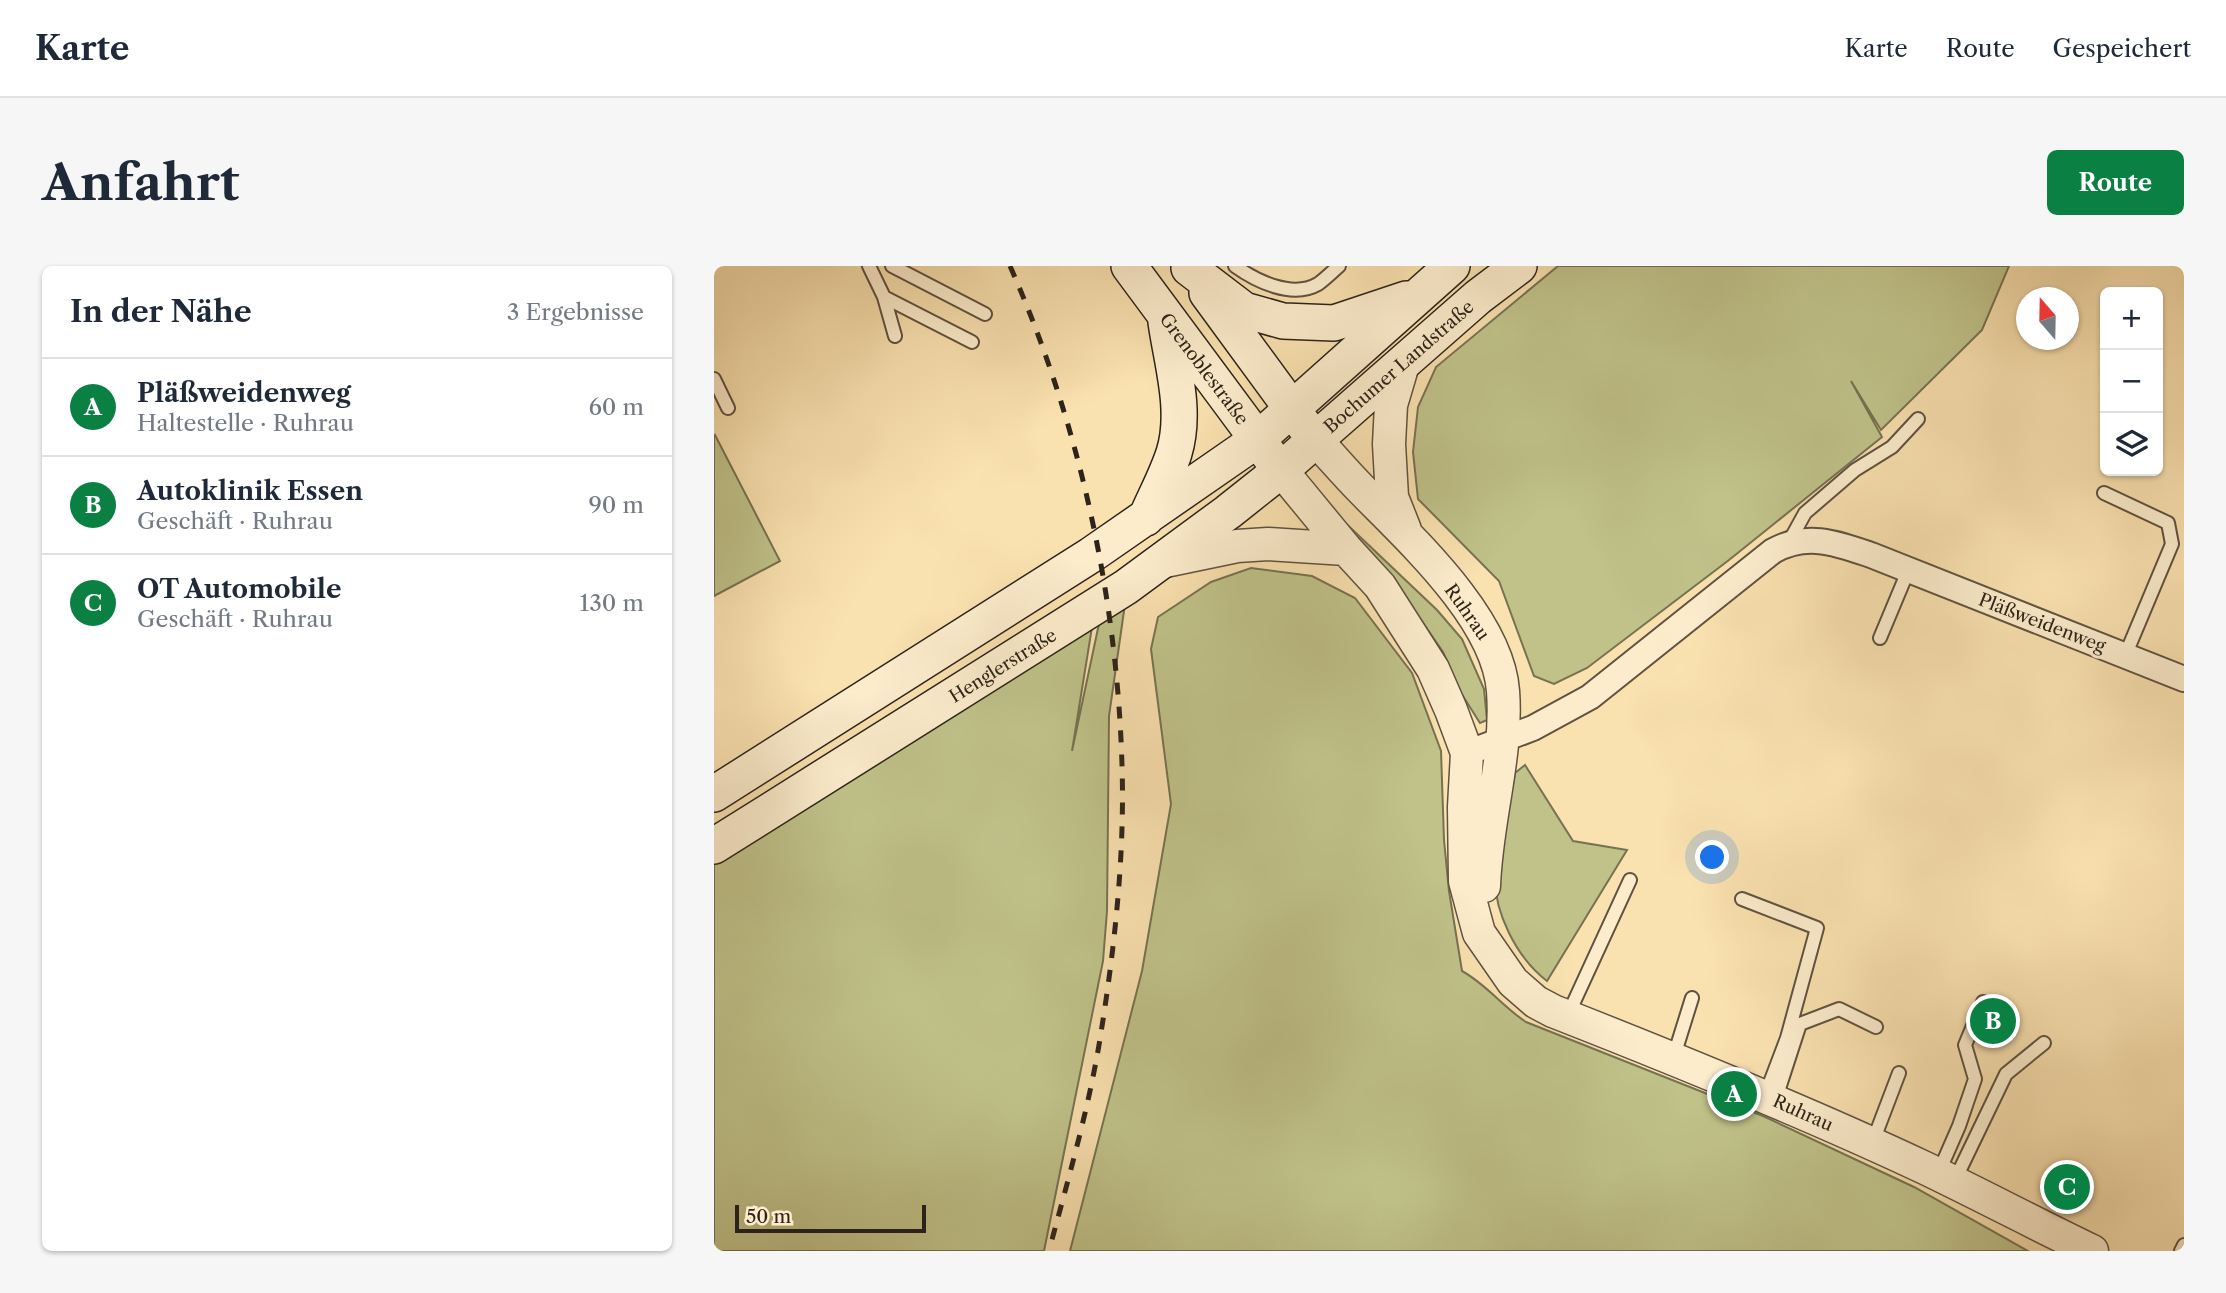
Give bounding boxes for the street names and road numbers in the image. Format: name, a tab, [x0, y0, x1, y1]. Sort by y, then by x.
street label: Bochumer Landstraße	[1320, 296, 1478, 438]
street label: Grenoblestraße	[1155, 309, 1253, 429]
street label: Ruhrau	[1440, 580, 1494, 644]
street label: Pläßweidenweg	[1975, 589, 2109, 658]
street label: Henglerstraße	[945, 624, 1061, 708]
street label: Ruhrau	[1769, 1090, 1837, 1136]

